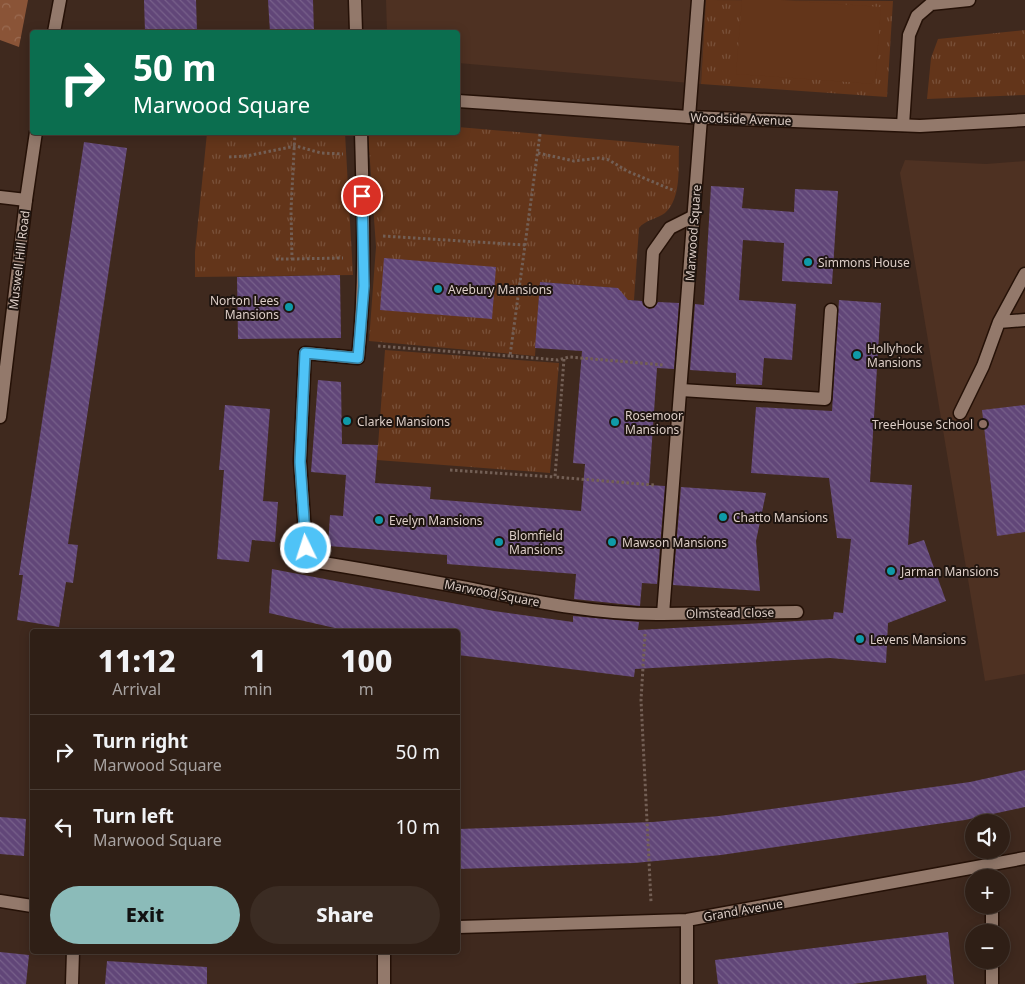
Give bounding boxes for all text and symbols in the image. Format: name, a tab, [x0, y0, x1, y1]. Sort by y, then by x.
text: 50 m	[133, 44, 216, 91]
icon: right	[50, 50, 115, 115]
text: Marwood Square	[133, 89, 310, 119]
street label: Woodside Avenue	[690, 109, 792, 129]
pin	[341, 175, 383, 217]
icon: arrive	[348, 182, 376, 210]
street label: Marwood Square	[681, 184, 705, 282]
street label: Muswell Hill Road	[4, 209, 34, 311]
place label: Simmons House	[818, 254, 910, 271]
marker: Simmons House	[802, 256, 814, 268]
place label: Avebury Mansions	[448, 281, 552, 298]
marker: Avebury Mansions	[432, 283, 444, 295]
place label: Norton Lees Mansions	[210, 292, 279, 323]
marker: Norton Lees Mansions	[283, 301, 295, 313]
place label: Hollyhock Mansions	[867, 340, 923, 371]
marker: Hollyhock Mansions	[851, 349, 863, 361]
place label: Rosemoor Mansions	[625, 407, 683, 438]
place label: Clarke Mansions	[357, 413, 450, 430]
marker: Clarke Mansions	[341, 415, 353, 427]
marker: Rosemoor Mansions	[609, 416, 621, 428]
place label: TreeHouse School	[872, 416, 973, 433]
marker: TreeHouse School	[977, 418, 989, 430]
place label: Chatto Mansions	[733, 509, 828, 526]
marker: Chatto Mansions	[717, 511, 729, 523]
place label: Evelyn Mansions	[389, 512, 483, 529]
marker: Evelyn Mansions	[373, 514, 385, 526]
position arrow	[279, 521, 331, 573]
place label: Blomfield Mansions	[509, 527, 564, 558]
place label: Mawson Mansions	[622, 534, 727, 551]
marker: Blomfield Mansions	[493, 536, 505, 548]
marker: Mawson Mansions	[606, 536, 618, 548]
place label: Jarman Mansions	[900, 563, 999, 580]
marker: Jarman Mansions	[885, 565, 897, 577]
street label: Marwood Square	[443, 575, 541, 611]
street label: Olmstead Close	[686, 604, 774, 622]
place label: Levens Mansions	[870, 631, 967, 648]
marker: Levens Mansions	[854, 633, 866, 645]
text: 11:12	[98, 640, 176, 681]
text: 1	[249, 640, 267, 681]
text: 100	[340, 640, 392, 681]
text: Arrival	[112, 678, 161, 700]
text: min	[243, 678, 272, 700]
text: m	[359, 678, 374, 700]
text: Turn right	[93, 728, 188, 754]
icon: right	[50, 738, 78, 766]
text: 50 m	[396, 739, 440, 765]
text: Marwood Square	[93, 754, 222, 776]
text: Turn left	[93, 803, 174, 829]
icon: left	[50, 813, 78, 841]
text: 10 m	[396, 814, 440, 840]
map controls	[965, 814, 1010, 969]
button: sound	[965, 814, 1010, 859]
text: Marwood Square	[93, 829, 222, 851]
button: +	[965, 869, 1010, 914]
button: Exit	[50, 886, 240, 944]
button: Share	[250, 886, 440, 944]
street label: Grand Avenue	[702, 895, 784, 925]
button: −	[965, 924, 1010, 969]

